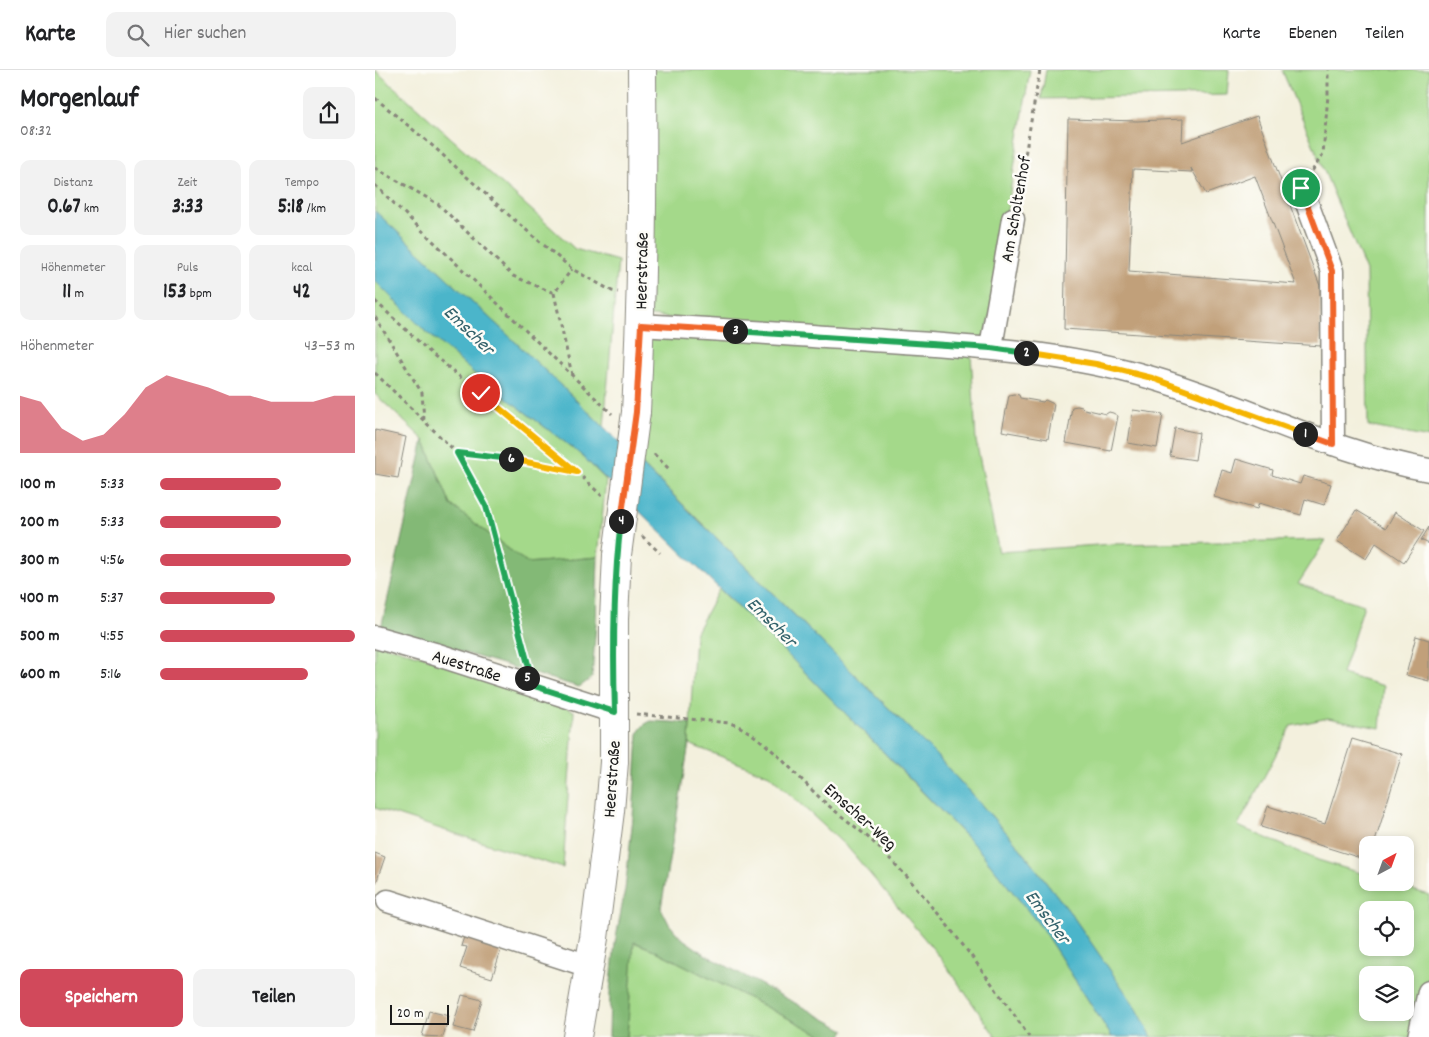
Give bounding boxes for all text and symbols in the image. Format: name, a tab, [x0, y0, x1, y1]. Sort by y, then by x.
search box	[106, 12, 456, 57]
text: Karte	[25, 18, 76, 52]
icon: search	[124, 21, 152, 49]
text: Hier suchen	[164, 21, 246, 48]
text: Karte	[1223, 22, 1261, 47]
text: Ebenen	[1289, 22, 1337, 47]
text: Teilen	[1365, 22, 1404, 47]
text: Morgenlauf	[20, 81, 139, 121]
button: share	[303, 87, 355, 139]
text: 08:32	[20, 120, 52, 143]
street label: Am Scholtenhof	[996, 154, 1039, 265]
pin	[1280, 167, 1322, 209]
text: Distanz	[54, 173, 93, 193]
text: Zeit	[177, 173, 198, 193]
text: Tempo	[285, 173, 319, 193]
icon: arrive	[1287, 174, 1315, 202]
text: 0.67	[47, 193, 81, 223]
text: 3:33	[172, 193, 203, 223]
text: 5:18	[277, 193, 304, 223]
text: km	[81, 199, 99, 219]
text: /km	[304, 199, 326, 219]
street label: Heerstraße	[630, 232, 657, 310]
text: Höhenmeter	[41, 258, 106, 278]
text: Puls	[177, 258, 198, 278]
text: kcal	[291, 258, 312, 278]
text: 11	[62, 278, 71, 308]
text: 153	[163, 278, 187, 308]
text: 42	[293, 278, 311, 308]
text: m	[71, 284, 84, 304]
text: bpm	[187, 284, 212, 304]
water label: Emscher	[436, 300, 500, 364]
pin: 3	[723, 318, 747, 344]
text: 3	[732, 321, 739, 341]
text: Höhenmeter	[20, 335, 94, 358]
text: 43–53 m	[304, 335, 355, 358]
pin: 2	[1013, 340, 1039, 366]
text: 2	[1023, 343, 1030, 363]
pin	[460, 372, 502, 414]
icon: check	[467, 379, 495, 407]
pin: 1	[1293, 422, 1317, 446]
text: 1	[1304, 424, 1307, 444]
pin: 6	[499, 446, 523, 472]
text: 6	[508, 449, 515, 469]
text: 100 m	[20, 473, 56, 496]
text: 5:33	[100, 473, 124, 496]
pin: 4	[609, 508, 633, 534]
text: 200 m	[20, 511, 59, 534]
text: 5:33	[100, 511, 124, 534]
text: 4	[619, 511, 624, 531]
text: 300 m	[20, 549, 59, 572]
text: 4:56	[100, 549, 125, 572]
text: 400 m	[20, 587, 59, 610]
text: 5:37	[100, 587, 123, 610]
water label: Emscher	[739, 592, 803, 656]
text: 500 m	[20, 625, 60, 648]
text: 4:55	[100, 625, 124, 648]
street label: Auestraße	[428, 644, 504, 690]
text: 600 m	[20, 663, 60, 686]
text: 5:16	[100, 663, 121, 686]
pin: 5	[515, 666, 539, 690]
text: 5	[524, 668, 531, 688]
street label: Heerstraße	[598, 740, 629, 819]
street label: Emscher-Weg	[817, 778, 901, 857]
north arrow	[1359, 836, 1414, 891]
map controls	[1359, 836, 1414, 1021]
water label: Emscher	[1017, 885, 1077, 952]
button: locate	[1359, 901, 1414, 956]
button: layers	[1359, 966, 1414, 1021]
button: Speichern	[20, 969, 183, 1027]
button: Teilen	[193, 969, 355, 1027]
scale bar	[390, 1002, 449, 1025]
text: 20 m	[397, 1004, 424, 1024]

